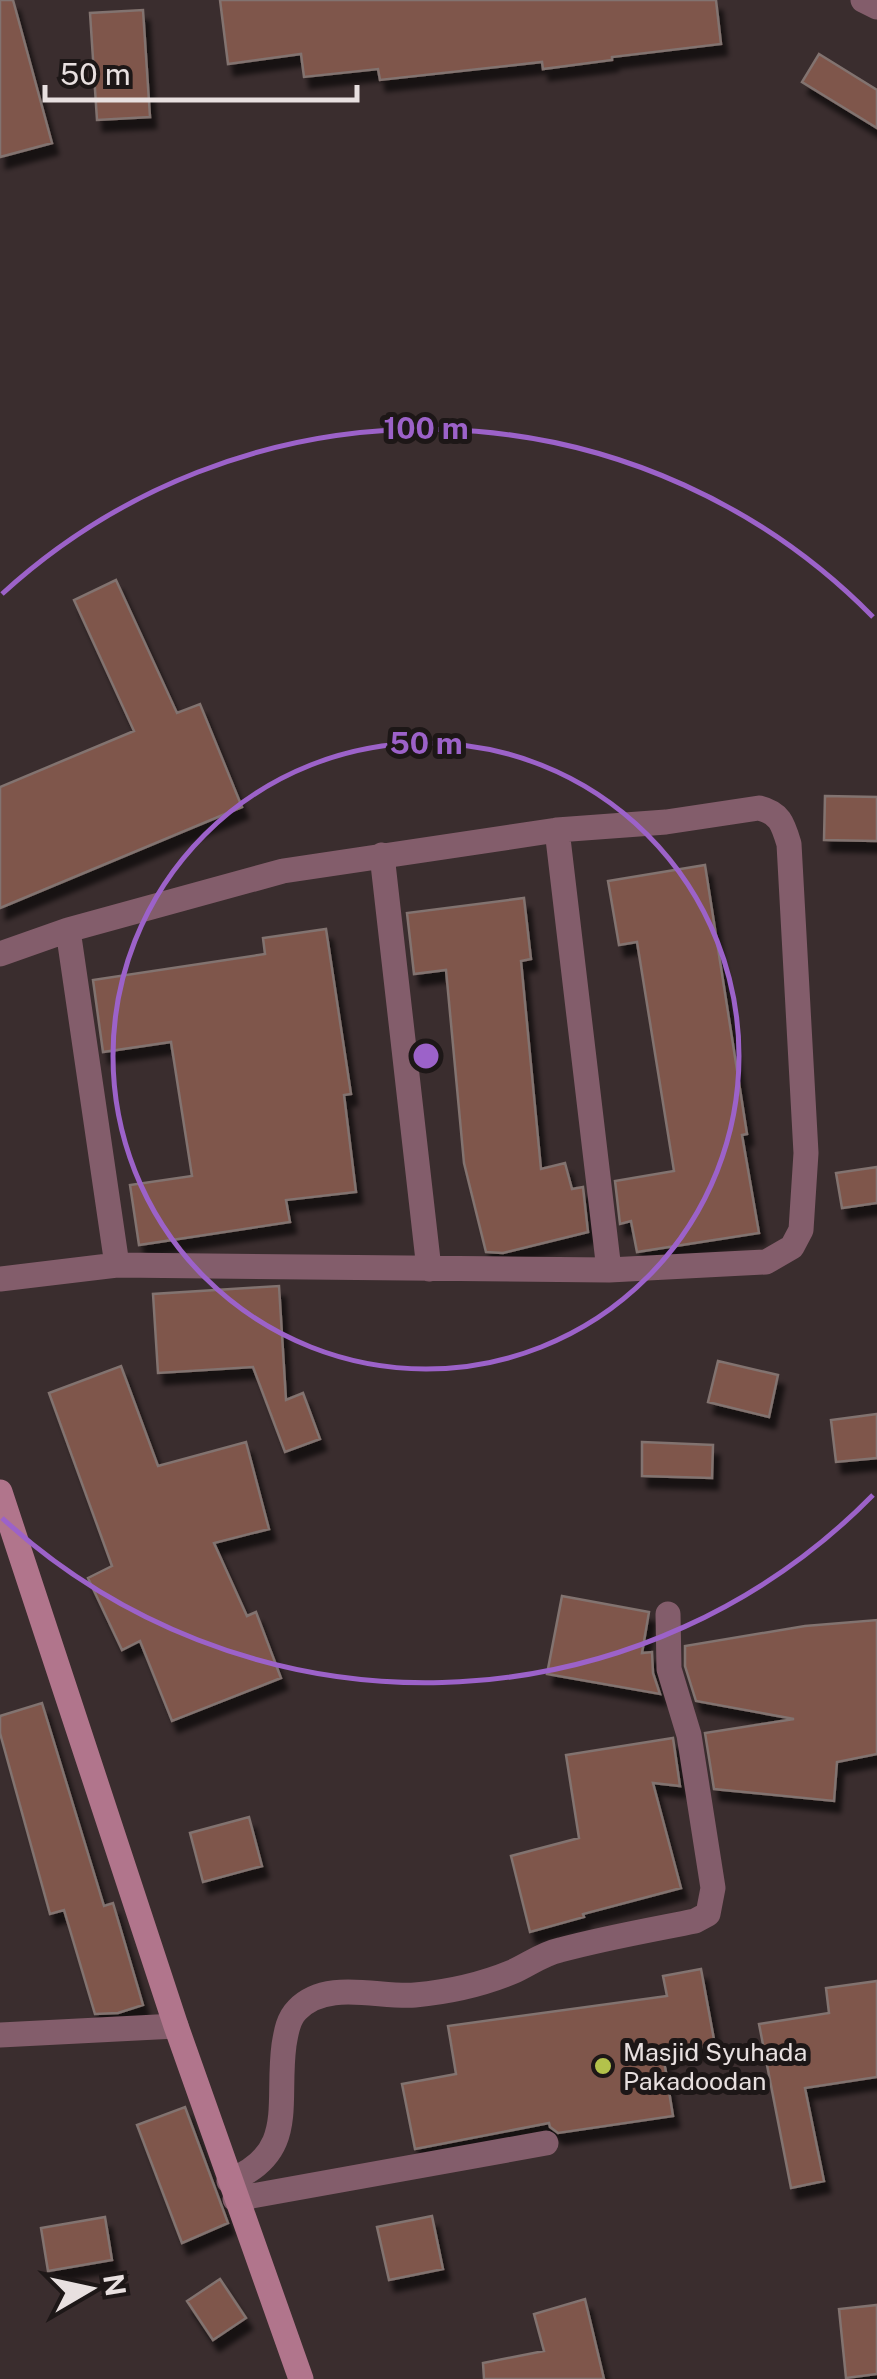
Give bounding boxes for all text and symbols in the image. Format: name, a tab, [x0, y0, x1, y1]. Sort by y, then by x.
scale bar	[45, 40, 358, 102]
text: 50 m	[60, 56, 131, 92]
text: 100 m	[383, 410, 469, 446]
text: 50 m	[389, 725, 463, 761]
centre of rings	[408, 1038, 444, 1074]
place label: Masjid Syuhada Pakadoodan	[623, 2037, 807, 2096]
marker: Masjid Syuhada Pakadoodan	[592, 2055, 614, 2077]
north arrow	[40, 2239, 140, 2339]
text: N	[97, 2272, 133, 2298]

